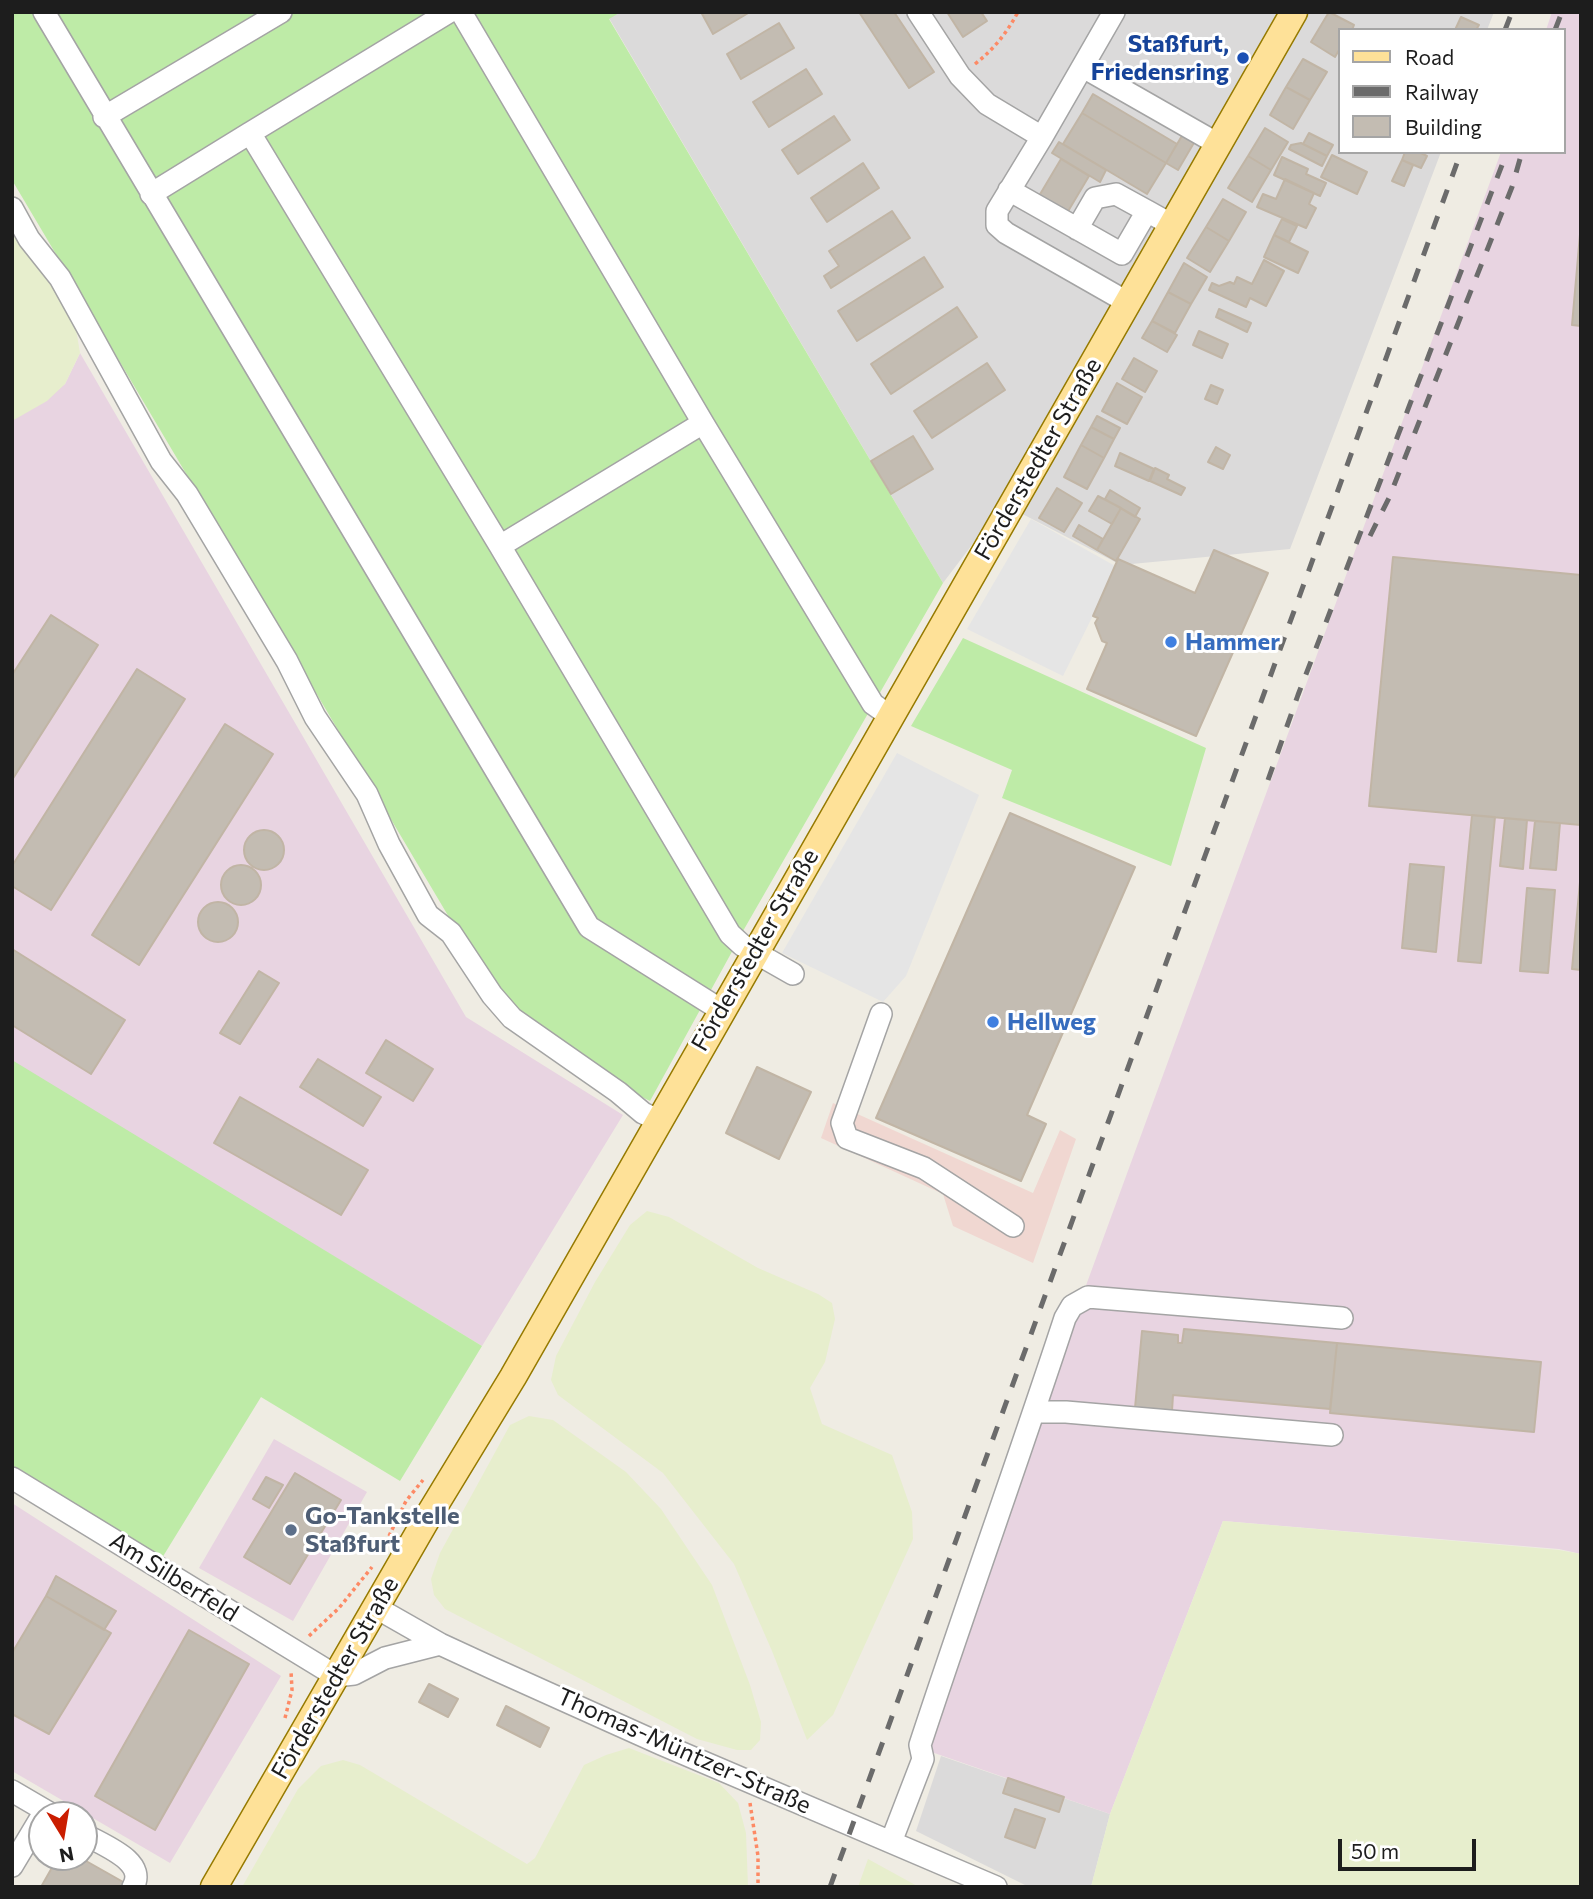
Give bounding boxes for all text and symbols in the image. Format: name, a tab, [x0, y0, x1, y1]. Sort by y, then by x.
legend	[1338, 28, 1565, 154]
place label: Staßfurt, Friedensring	[1091, 30, 1229, 86]
text: Road	[1405, 44, 1454, 69]
marker: Staßfurt, Friedensring	[1235, 50, 1251, 66]
text: Railway	[1405, 79, 1479, 104]
text: Building	[1405, 114, 1482, 139]
street label: Förderstedter Straße	[968, 353, 1108, 565]
place label: Hammer	[1185, 628, 1280, 656]
marker: Hammer	[1163, 634, 1179, 650]
street label: Förderstedter Straße	[685, 844, 825, 1056]
place label: Hellweg	[1007, 1008, 1096, 1036]
marker: Hellweg	[985, 1014, 1001, 1030]
place label: Go-Tankstelle Staßfurt	[305, 1502, 460, 1558]
marker: Go-Tankstelle Staßfurt	[283, 1522, 299, 1538]
street label: Am Silberfeld	[104, 1526, 244, 1628]
street label: Förderstedter Straße	[265, 1572, 405, 1784]
street label: Thomas-Müntzer-Straße	[553, 1682, 815, 1820]
north arrow	[28, 1801, 98, 1871]
scale bar	[1341, 1826, 1479, 1870]
text: 50 m	[1351, 1838, 1399, 1863]
text: N	[58, 1842, 76, 1868]

